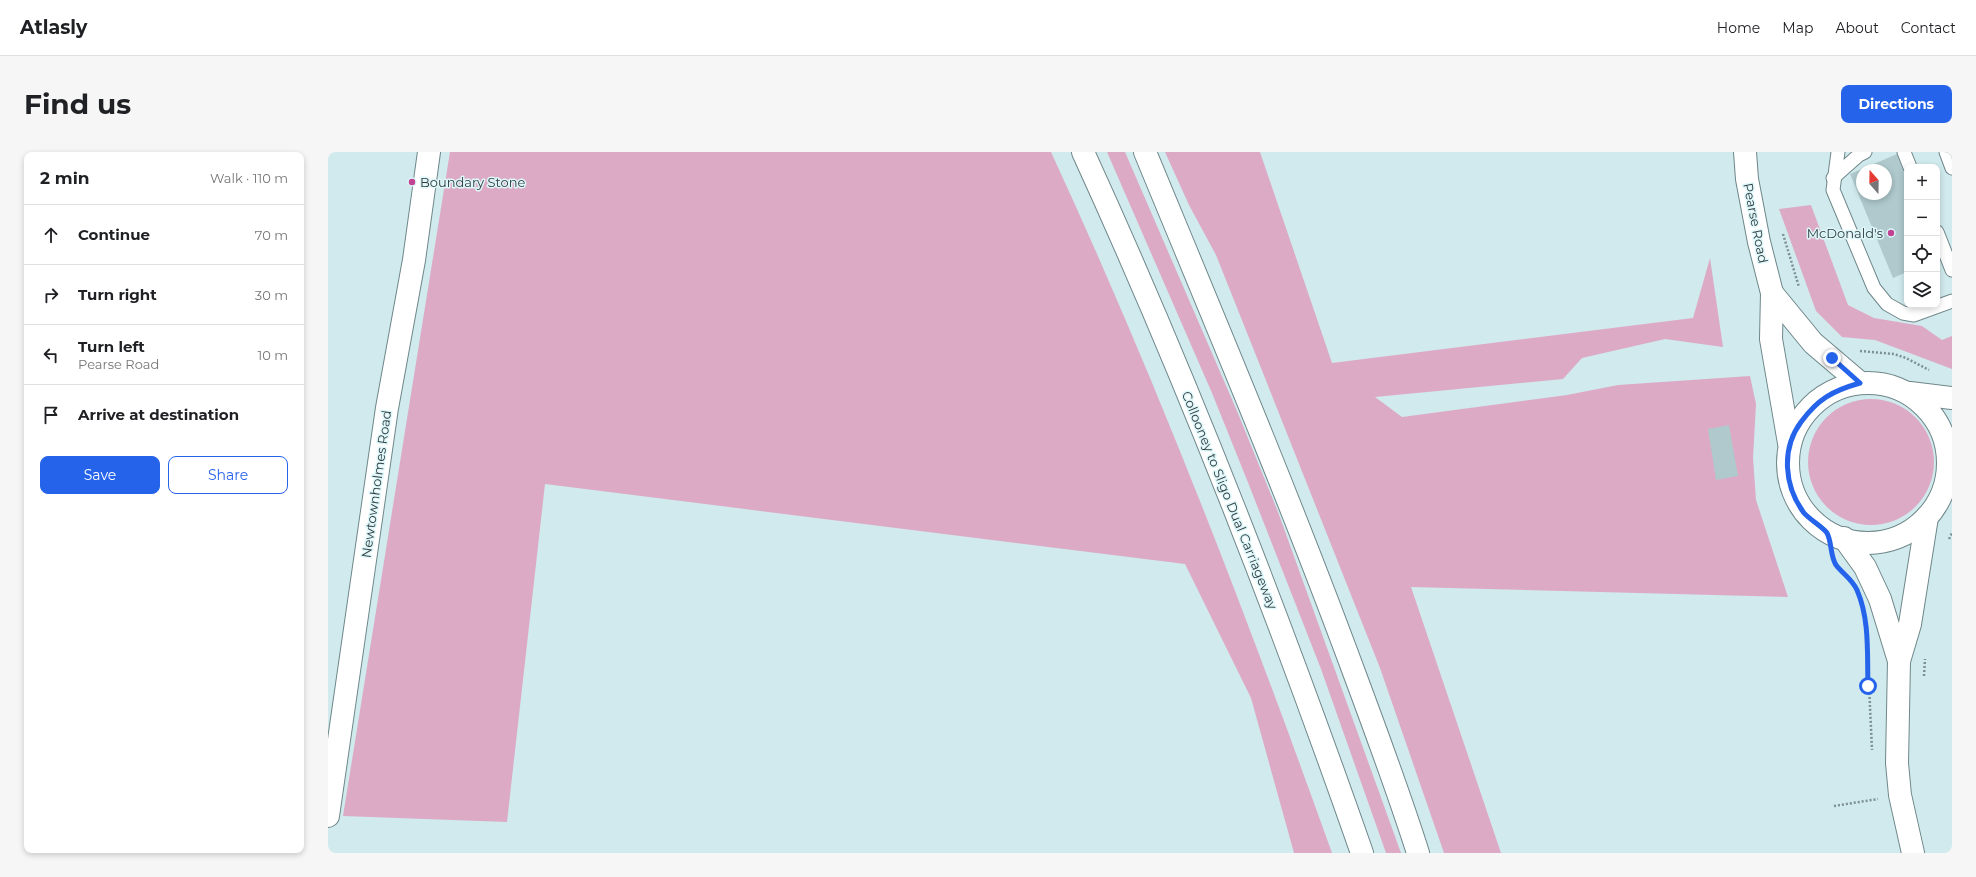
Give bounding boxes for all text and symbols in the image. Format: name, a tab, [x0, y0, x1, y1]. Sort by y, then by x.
text: Atlasly	[20, 16, 87, 39]
text: Home	[1717, 19, 1760, 37]
text: Map	[1782, 19, 1813, 37]
text: About	[1835, 19, 1879, 37]
text: Contact	[1901, 19, 1956, 37]
button: Directions	[1841, 85, 1952, 123]
text: Find us	[24, 87, 131, 121]
north arrow	[1856, 164, 1892, 200]
map controls	[1904, 164, 1940, 308]
button: +	[1904, 164, 1940, 200]
text: 2 min	[40, 168, 90, 188]
text: Walk · 110 m	[210, 170, 288, 186]
place label: Boundary Stone	[420, 174, 526, 190]
marker: Boundary Stone	[407, 177, 417, 187]
street label: Pearse Road	[1740, 182, 1772, 264]
button: −	[1904, 200, 1940, 236]
icon: ahead	[40, 224, 62, 246]
text: Continue	[78, 225, 150, 244]
place label: McDonald's	[1807, 225, 1883, 241]
text: 70 m	[255, 227, 288, 243]
marker: McDonald's	[1886, 228, 1896, 238]
button: locate	[1904, 236, 1940, 272]
button: layers	[1904, 272, 1940, 308]
icon: right	[40, 284, 62, 306]
text: Turn right	[78, 285, 157, 304]
text: 30 m	[255, 287, 288, 303]
text: Turn left	[78, 337, 145, 356]
icon: left	[40, 344, 62, 366]
text: 10 m	[258, 347, 288, 363]
route end	[1823, 349, 1841, 367]
text: Pearse Road	[78, 356, 159, 372]
street label: Collooney to Sligo Dual Carriageway	[1179, 389, 1282, 612]
icon: arrive	[40, 404, 62, 426]
text: Arrive at destination	[78, 405, 239, 424]
street label: Newtownholmes Road	[358, 409, 394, 559]
button: Save	[40, 456, 160, 494]
button: Share	[168, 456, 288, 494]
route start	[1859, 677, 1877, 695]

